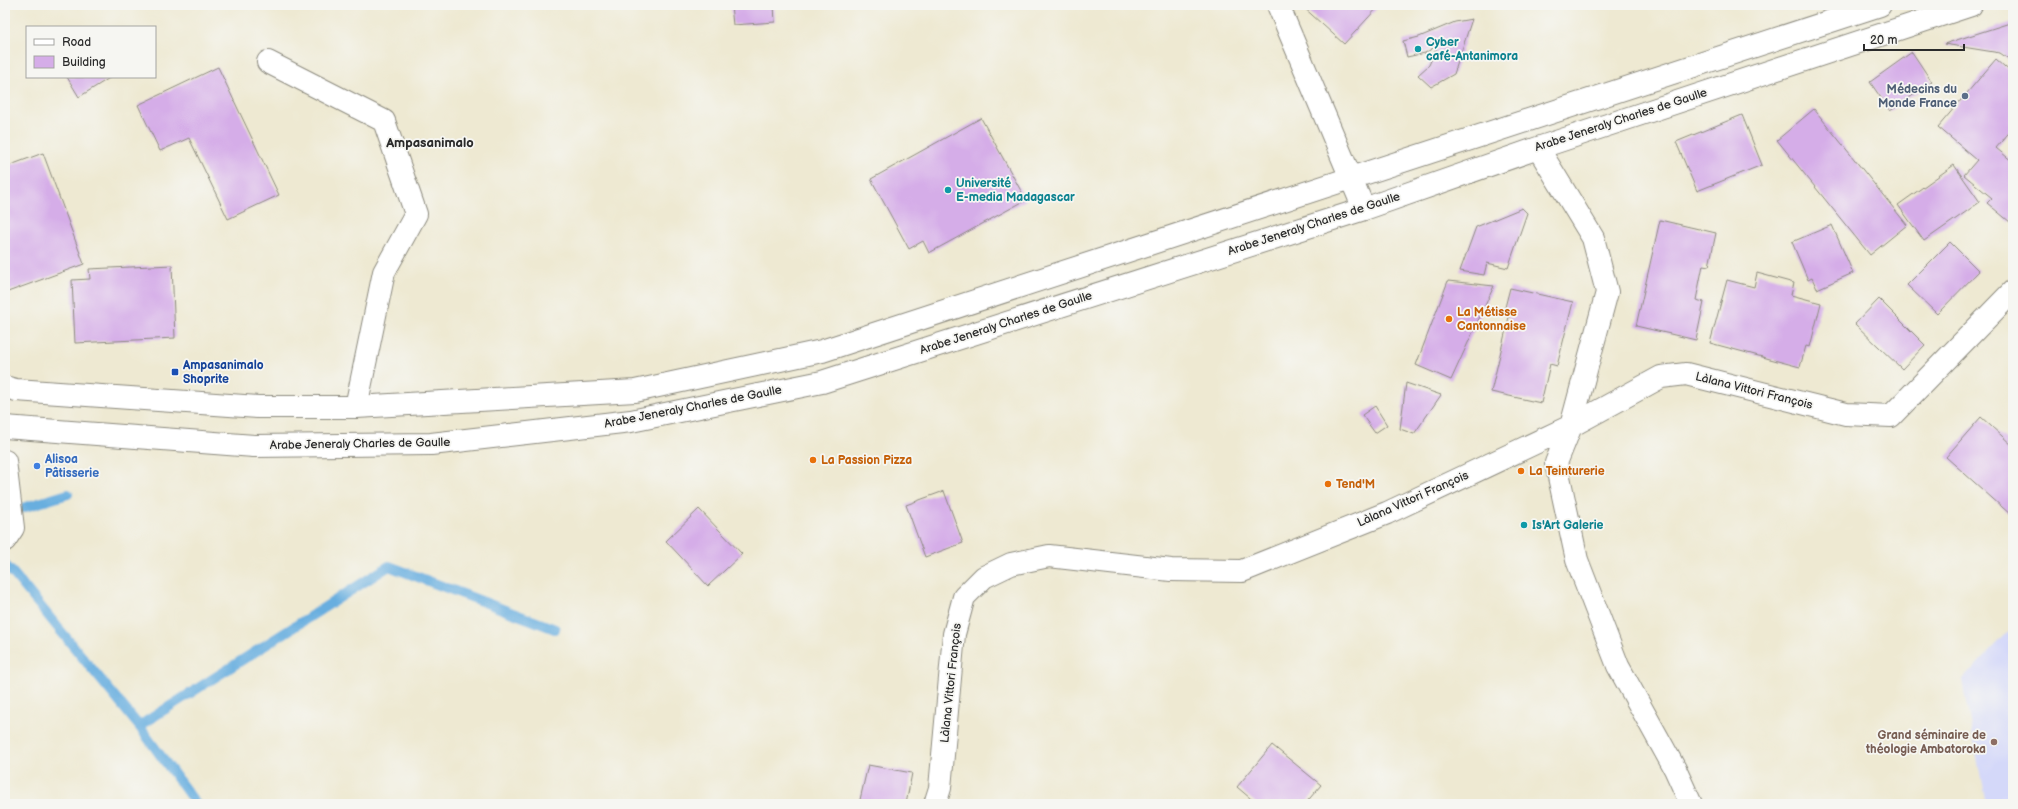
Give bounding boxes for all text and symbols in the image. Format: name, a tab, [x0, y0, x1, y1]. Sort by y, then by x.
legend	[26, 26, 156, 78]
scale bar	[1864, 26, 1964, 52]
text: 20 m	[1870, 33, 1897, 48]
text: Road	[62, 35, 91, 50]
place label: Cyber café-Antanimora	[1426, 35, 1518, 64]
marker: Cyber café-Antanimora	[1413, 44, 1423, 54]
text: Building	[62, 55, 106, 70]
place label: Médecins du Monde France	[1878, 82, 1957, 111]
street label: Arabe Jeneraly Charles de Gaulle	[1533, 85, 1709, 155]
marker: Médecins du Monde France	[1960, 91, 1970, 101]
district label: Ampasanimalo	[385, 135, 474, 151]
place label: Université E-media Madagascar	[956, 176, 1075, 205]
marker: Université E-media Madagascar	[943, 185, 953, 195]
street label: Arabe Jeneraly Charles de Gaulle	[1226, 189, 1402, 259]
street label: Arabe Jeneraly Charles de Gaulle	[918, 288, 1094, 358]
place label: La Métisse Cantonnaise	[1457, 305, 1526, 334]
marker: La Métisse Cantonnaise	[1444, 314, 1454, 324]
place label: Ampasanimalo Shoprite	[182, 358, 264, 387]
marker: Ampasanimalo Shoprite	[170, 367, 180, 377]
street label: Làlana Vittori François	[1694, 369, 1814, 413]
street label: Arabe Jeneraly Charles de Gaulle	[603, 382, 783, 432]
street label: Arabe Jeneraly Charles de Gaulle	[270, 435, 450, 453]
place label: Alisoa Pâtisserie	[44, 452, 99, 481]
place label: La Passion Pizza	[821, 453, 912, 468]
marker: La Passion Pizza	[808, 455, 818, 465]
marker: Alisoa Pâtisserie	[32, 461, 42, 471]
place label: La Teinturerie	[1529, 464, 1605, 479]
marker: La Teinturerie	[1516, 466, 1526, 476]
street label: Làlana Vittori François	[1355, 468, 1471, 530]
place label: Tend'M	[1336, 477, 1375, 492]
marker: Tend'M	[1323, 479, 1333, 489]
place label: Is'Art Galerie	[1532, 518, 1604, 533]
marker: Is'Art Galerie	[1519, 520, 1529, 530]
street label: Làlana Vittori François	[937, 622, 965, 744]
place label: Grand séminaire de théologie Ambatoroka	[1865, 728, 1986, 757]
marker: Grand séminaire de théologie Ambatoroka	[1989, 737, 1999, 747]

